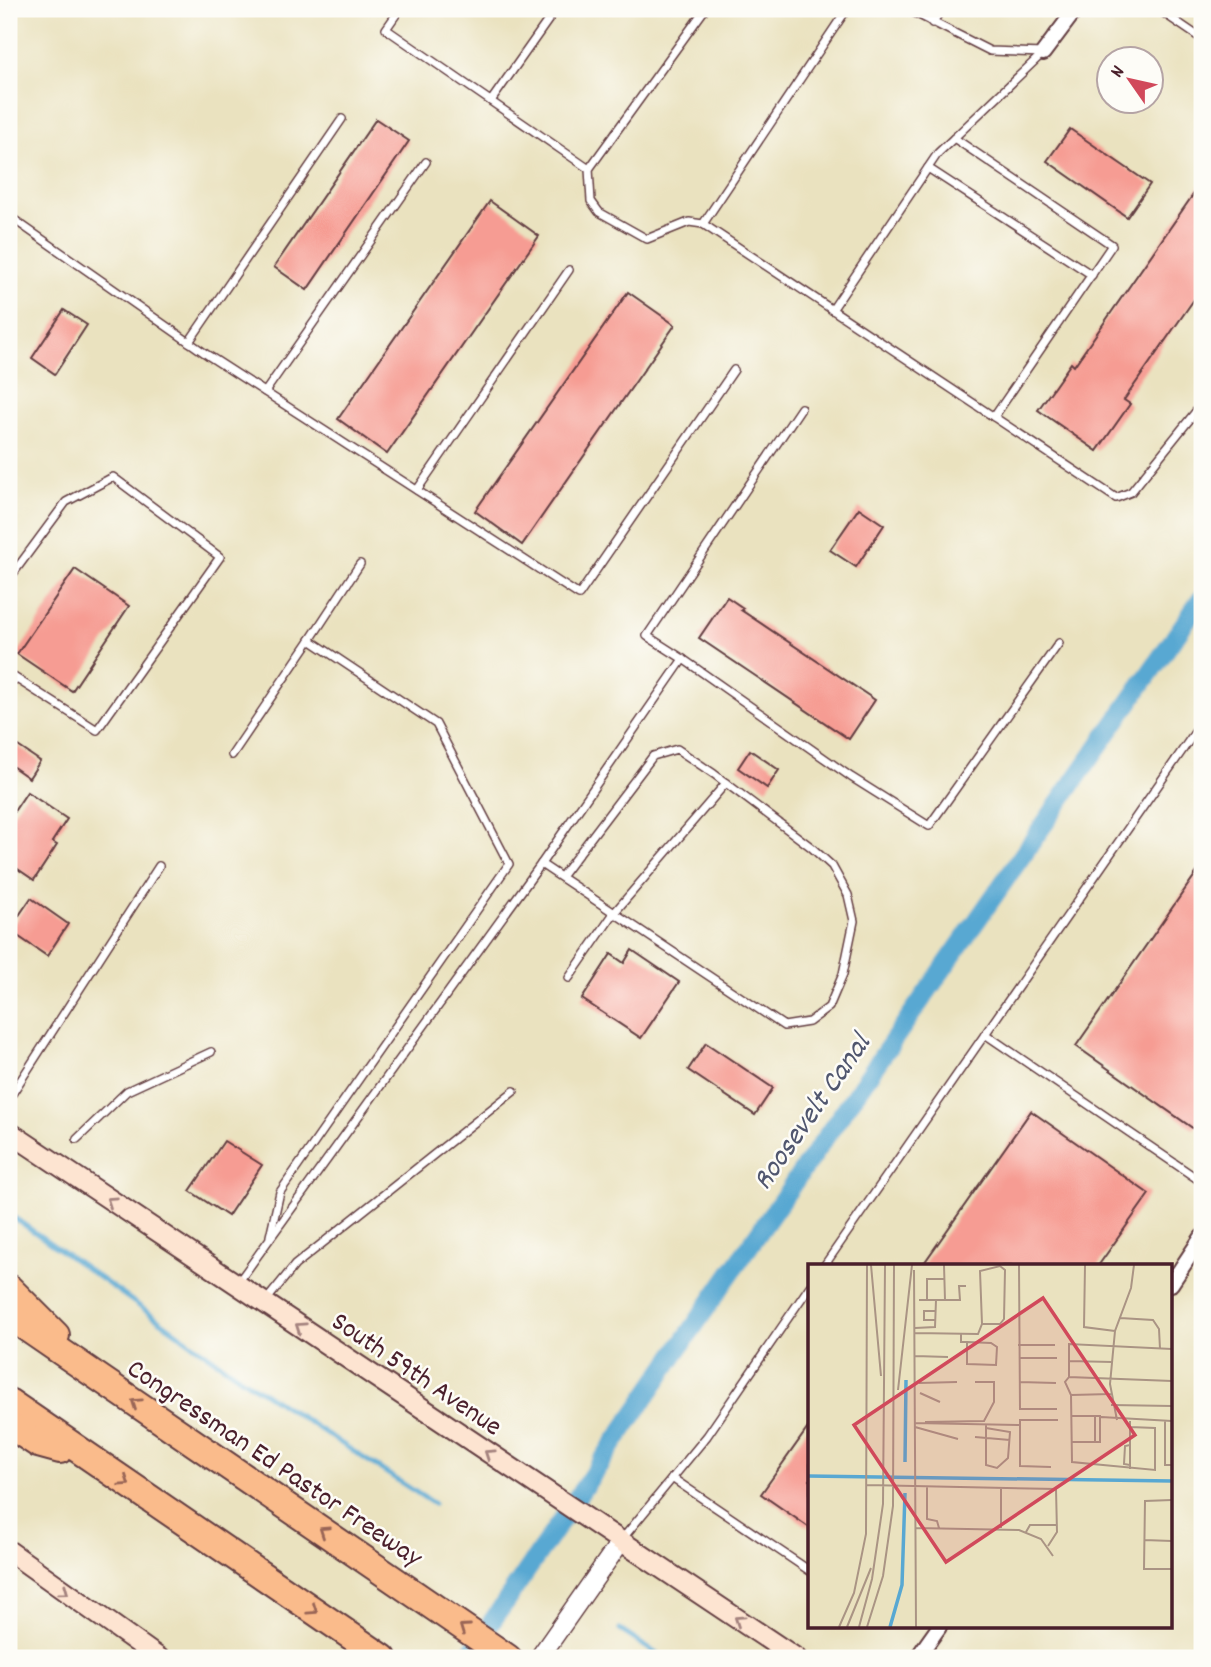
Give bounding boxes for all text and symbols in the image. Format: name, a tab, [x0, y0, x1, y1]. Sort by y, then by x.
north arrow	[1096, 46, 1166, 116]
text: N	[1105, 61, 1133, 84]
water label: Roosevelt Canal	[744, 1024, 885, 1200]
one-way arrow	[106, 1196, 119, 1209]
inset map	[808, 1264, 1172, 1628]
street label: South 59th Avenue	[322, 1304, 509, 1448]
one-way arrow	[295, 1323, 308, 1335]
street label: Congressman Ed Pastor Freeway	[117, 1351, 430, 1580]
one-way arrow	[131, 1399, 144, 1411]
one-way arrow	[484, 1450, 497, 1462]
one-way arrow	[118, 1474, 131, 1487]
one-way arrow	[319, 1527, 332, 1540]
one-way arrow	[56, 1583, 69, 1596]
one-way arrow	[305, 1602, 318, 1615]
one-way arrow	[734, 1616, 747, 1628]
one-way arrow	[459, 1624, 472, 1636]

